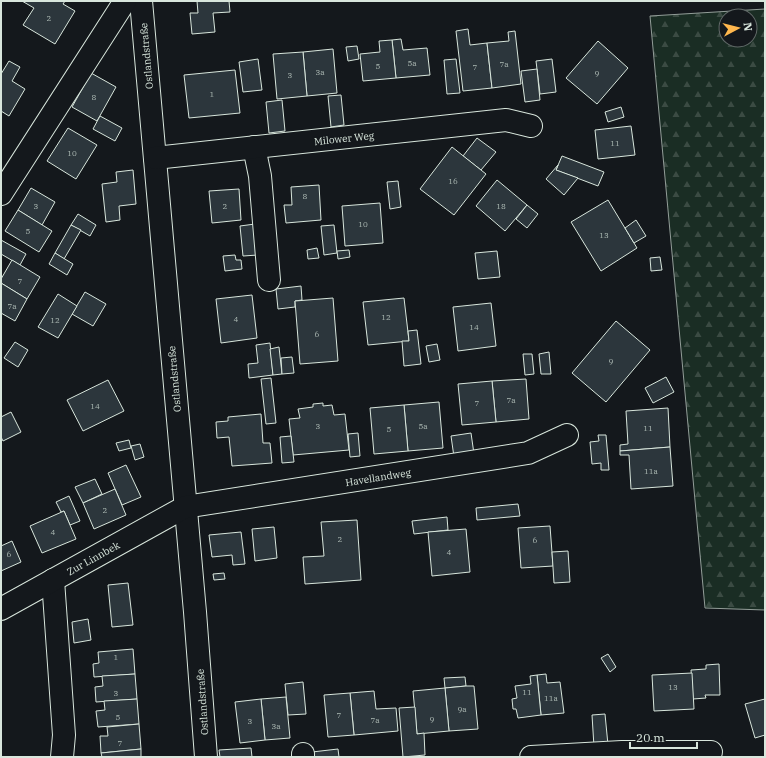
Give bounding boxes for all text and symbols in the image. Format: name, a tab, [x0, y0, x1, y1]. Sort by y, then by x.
north arrow	[718, 8, 758, 48]
house number: 2	[47, 13, 52, 23]
street label: Ostlandstraße	[137, 22, 156, 90]
text: N	[740, 22, 755, 32]
house number: 5a	[407, 58, 417, 68]
house number: 7a	[499, 59, 509, 69]
house number: 5	[376, 61, 381, 71]
house number: 7	[473, 62, 478, 72]
house number: 3a	[315, 67, 325, 77]
house number: 9	[595, 68, 600, 78]
house number: 3	[288, 70, 293, 80]
house number: 1	[210, 89, 215, 99]
house number: 8	[92, 92, 97, 102]
street label: Milower Weg	[313, 129, 375, 148]
house number: 11	[610, 138, 620, 148]
house number: 10	[67, 148, 77, 158]
house number: 16	[448, 176, 458, 186]
house number: 8	[303, 191, 308, 201]
house number: 3	[34, 201, 39, 211]
house number: 2	[223, 201, 228, 211]
house number: 18	[496, 201, 506, 211]
house number: 10	[358, 219, 368, 229]
house number: 5	[26, 226, 31, 236]
house number: 13	[599, 230, 609, 240]
house number: 7	[18, 276, 23, 286]
house number: 7a	[7, 301, 17, 311]
house number: 12	[381, 312, 391, 322]
house number: 4	[234, 314, 239, 324]
house number: 12	[50, 315, 60, 325]
house number: 14	[469, 322, 479, 332]
house number: 6	[315, 329, 320, 339]
street label: Ostlandstraße	[165, 345, 184, 413]
house number: 9	[609, 356, 614, 366]
house number: 7a	[506, 395, 516, 405]
house number: 7	[475, 398, 480, 408]
house number: 14	[90, 401, 100, 411]
house number: 3	[316, 421, 321, 431]
house number: 5a	[418, 421, 428, 431]
house number: 11	[643, 423, 653, 433]
house number: 5	[387, 424, 392, 434]
street label: Havellandweg	[344, 466, 412, 489]
house number: 11a	[644, 466, 659, 476]
house number: 2	[103, 505, 108, 515]
house number: 4	[51, 527, 56, 537]
house number: 2	[338, 534, 343, 544]
house number: 6	[533, 535, 538, 545]
street label: Zur Linnbek	[65, 539, 122, 578]
house number: 4	[447, 547, 452, 557]
house number: 6	[7, 549, 12, 559]
house number: 1	[114, 652, 119, 662]
street label: Ostlandstraße	[194, 668, 211, 736]
house number: 13	[668, 682, 678, 692]
house number: 11	[522, 687, 532, 697]
house number: 3	[114, 688, 119, 698]
house number: 11a	[544, 693, 559, 703]
house number: 9a	[457, 704, 467, 714]
house number: 7	[337, 710, 342, 720]
house number: 5	[116, 712, 121, 722]
house number: 9	[430, 714, 435, 724]
house number: 7a	[370, 715, 380, 725]
house number: 3	[248, 716, 253, 726]
house number: 3a	[271, 721, 281, 731]
scale bar	[630, 724, 697, 750]
text: 20 m	[636, 730, 665, 745]
house number: 7	[118, 738, 123, 748]

